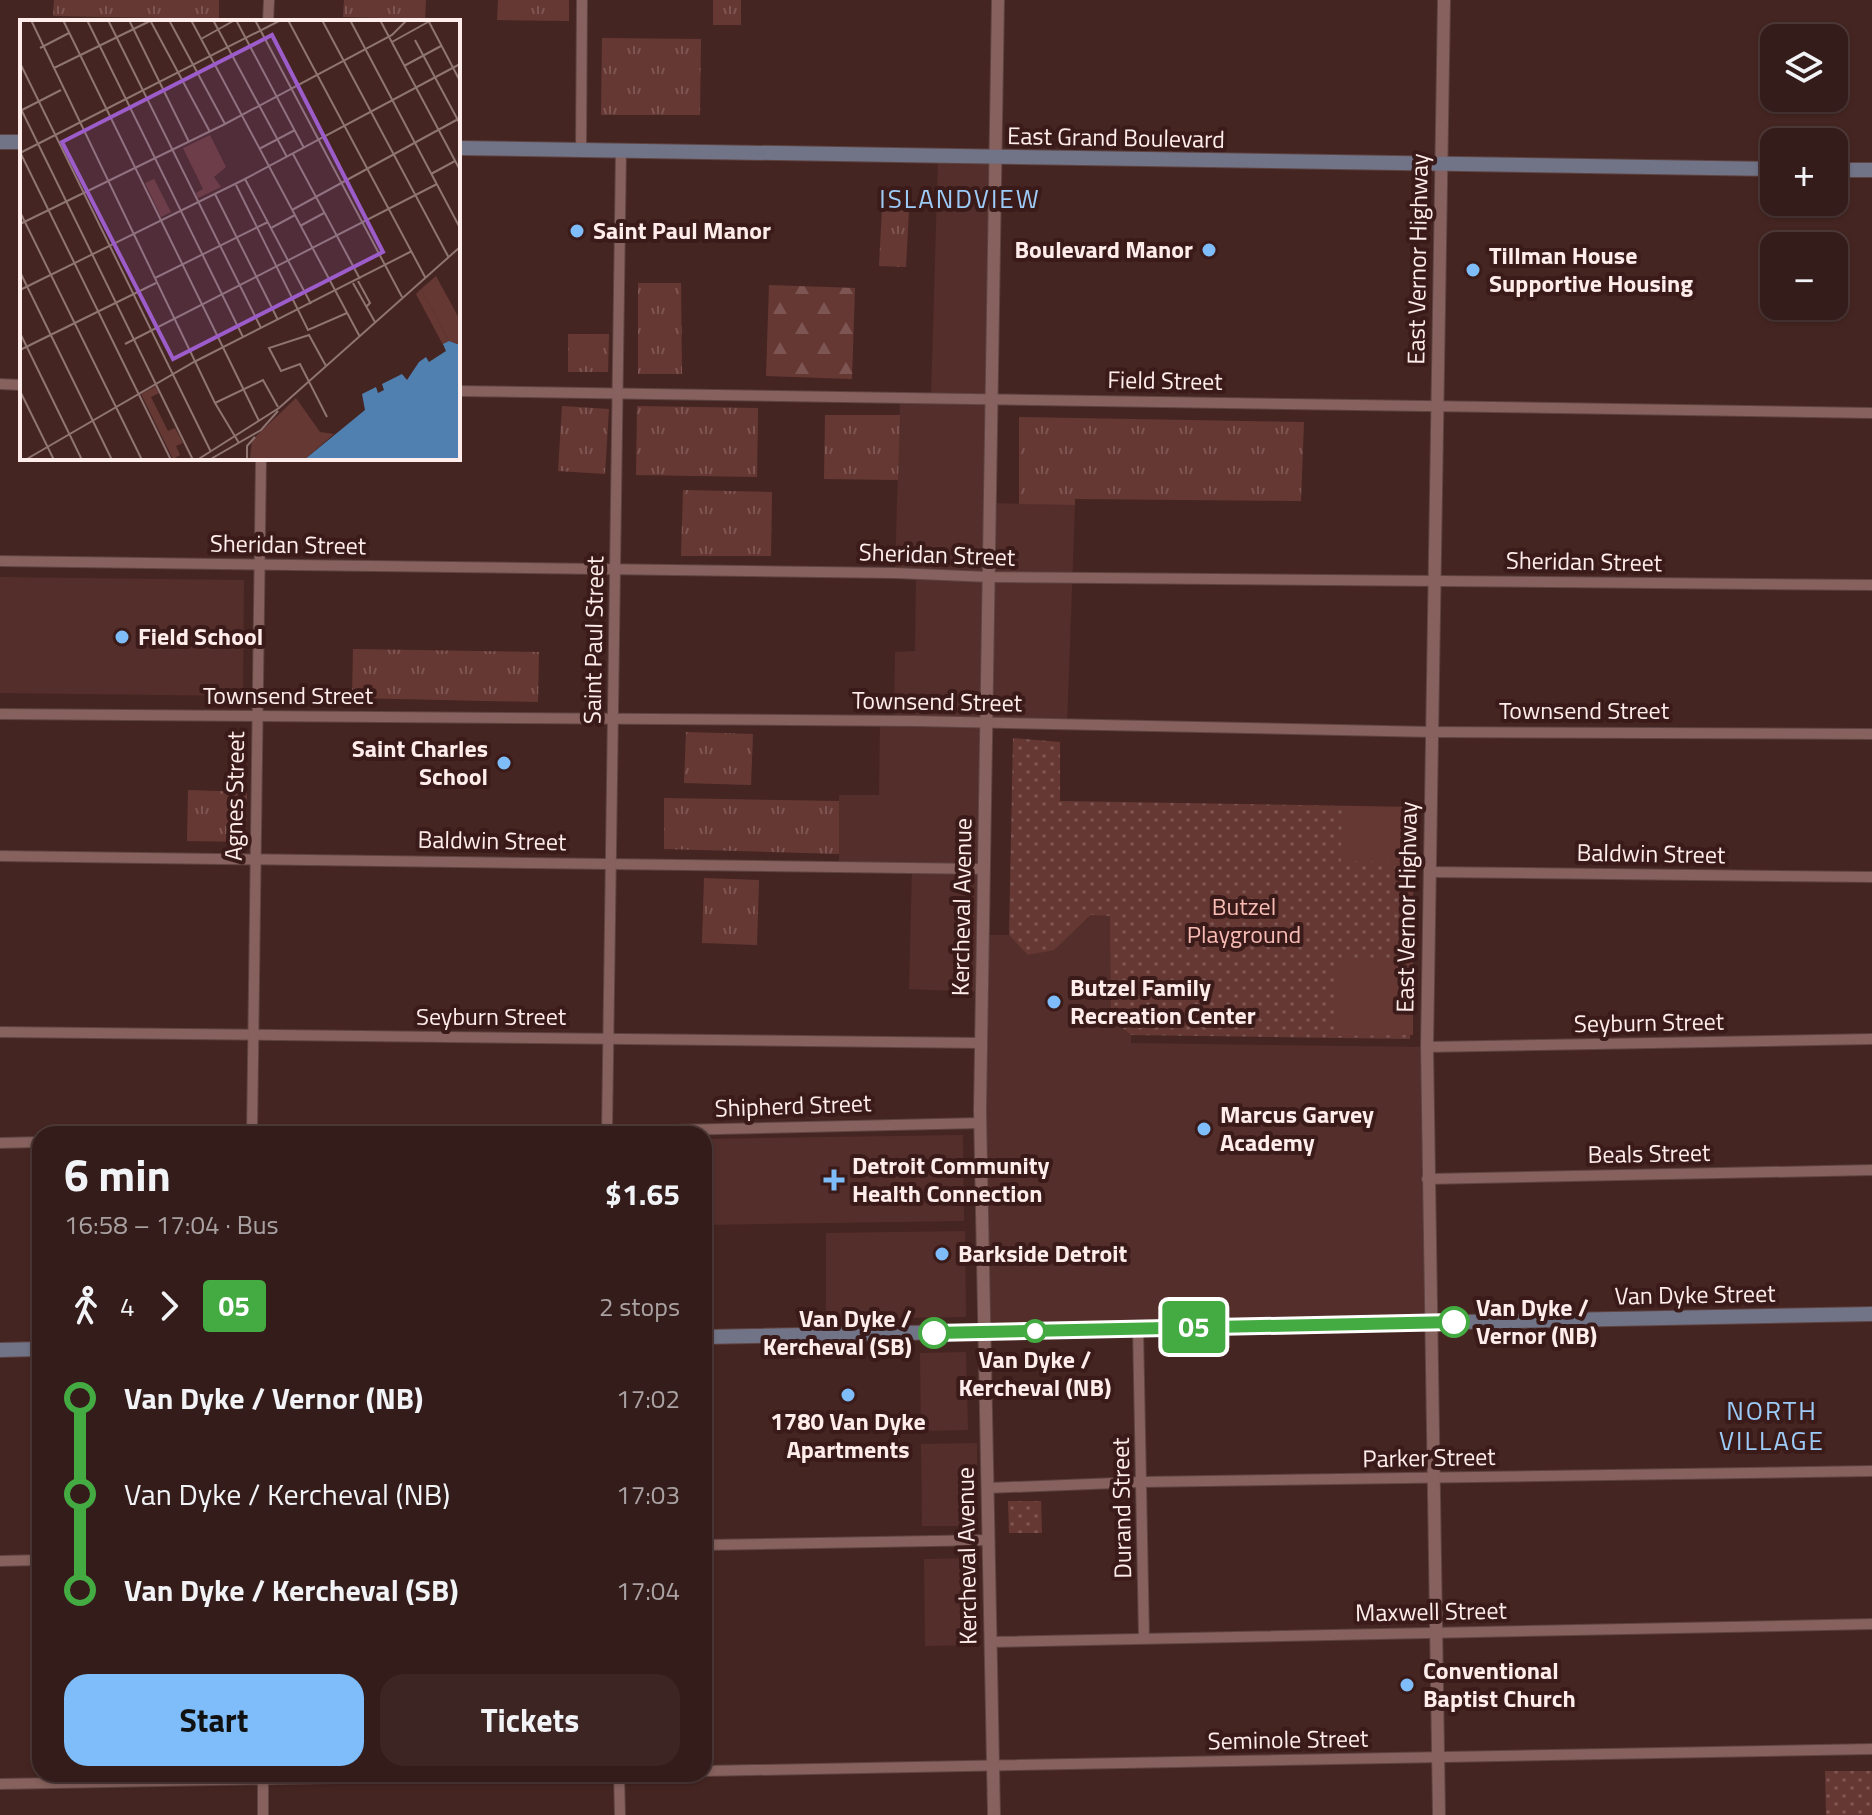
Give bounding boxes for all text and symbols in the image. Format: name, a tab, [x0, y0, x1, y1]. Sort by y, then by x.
inset map	[20, 20, 460, 460]
map controls	[1760, 24, 1848, 320]
button: layers	[1760, 24, 1848, 112]
street label: East Grand Boulevard	[1007, 117, 1225, 157]
button: +	[1760, 128, 1848, 216]
street label: East Vernor Highway	[1397, 153, 1437, 365]
district label: ISLANDVIEW	[879, 179, 1041, 218]
place label: Saint Paul Manor	[593, 212, 771, 248]
marker: Saint Paul Manor	[568, 222, 586, 240]
place label: Boulevard Manor	[1014, 231, 1193, 267]
button: −	[1760, 232, 1848, 320]
place label: Tillman House Supportive Housing	[1489, 237, 1693, 301]
marker: Boulevard Manor	[1200, 241, 1218, 259]
marker: Tillman House Supportive Housing	[1464, 261, 1482, 279]
street label: Field Street	[1107, 361, 1224, 399]
street label: Sheridan Street	[210, 525, 367, 563]
street label: Sheridan Street	[858, 533, 1016, 575]
street label: Sheridan Street	[1506, 542, 1663, 580]
street label: Saint Paul Street	[574, 555, 612, 724]
place label: Field School	[138, 618, 263, 654]
marker: Field School	[113, 628, 131, 646]
street label: Townsend Street	[203, 677, 374, 713]
street label: Townsend Street	[852, 682, 1023, 720]
street label: Townsend Street	[1499, 692, 1670, 728]
street label: Agnes Street	[215, 730, 253, 861]
place label: Saint Charles School	[352, 730, 488, 794]
marker: Saint Charles School	[495, 754, 513, 772]
street label: East Vernor Highway	[1386, 801, 1426, 1013]
street label: Kercheval Avenue	[941, 818, 981, 996]
street label: Baldwin Street	[417, 821, 567, 859]
street label: Baldwin Street	[1576, 834, 1726, 872]
park label: Butzel Playground	[1187, 888, 1301, 952]
place label: Butzel Family Recreation Center	[1070, 969, 1256, 1033]
marker: Butzel Family Recreation Center	[1045, 993, 1063, 1011]
street label: Seyburn Street	[416, 998, 567, 1034]
street label: Seyburn Street	[1574, 1003, 1725, 1041]
street label: Shipherd Street	[714, 1084, 872, 1126]
place label: Marcus Garvey Academy	[1220, 1096, 1374, 1160]
marker: Marcus Garvey Academy	[1195, 1120, 1213, 1138]
street label: Beals Street	[1587, 1134, 1711, 1172]
text: 6 min	[64, 1141, 171, 1208]
place label: Detroit Community Health Connection	[852, 1147, 1050, 1211]
marker: Detroit Community Health Connection	[823, 1169, 845, 1191]
text: $1.65	[605, 1171, 680, 1217]
text: 16:58 – 17:04 · Bus	[64, 1205, 279, 1244]
place label: Barkside Detroit	[958, 1235, 1128, 1271]
marker: Barkside Detroit	[933, 1245, 951, 1263]
street label: Van Dyke Street	[1614, 1275, 1776, 1313]
icon: walk	[64, 1284, 108, 1328]
icon: forward	[147, 1284, 191, 1328]
text: 05	[219, 1284, 250, 1327]
text: 4	[120, 1287, 135, 1326]
text: 2 stops	[599, 1287, 680, 1326]
place label: Van Dyke / Vernor (NB)	[1476, 1289, 1597, 1353]
place label: Van Dyke / Kercheval (SB)	[763, 1300, 912, 1364]
line badge: 05	[1158, 1301, 1230, 1353]
text: 05	[1178, 1305, 1210, 1348]
marker: Van Dyke / Vernor (NB)	[1439, 1307, 1469, 1337]
marker: Van Dyke / Kercheval (SB)	[919, 1318, 949, 1348]
marker: Van Dyke / Kercheval (NB)	[1024, 1320, 1046, 1342]
place label: Van Dyke / Kercheval (NB)	[959, 1341, 1111, 1405]
text: Van Dyke / Vernor (NB)	[124, 1375, 423, 1421]
text: 17:02	[616, 1379, 680, 1418]
marker: 1780 Van Dyke Apartments	[839, 1386, 857, 1404]
district label: NORTH VILLAGE	[1719, 1391, 1825, 1460]
place label: 1780 Van Dyke Apartments	[770, 1403, 926, 1467]
street label: Durand Street	[1102, 1436, 1140, 1579]
street label: Parker Street	[1362, 1438, 1496, 1476]
street label: Kercheval Avenue	[946, 1467, 986, 1645]
text: Van Dyke / Kercheval (NB)	[124, 1471, 450, 1517]
text: 17:03	[616, 1475, 680, 1514]
text: Van Dyke / Kercheval (SB)	[124, 1567, 458, 1613]
text: 17:04	[616, 1571, 680, 1610]
street label: Maxwell Street	[1355, 1592, 1508, 1630]
place label: Conventional Baptist Church	[1423, 1652, 1576, 1716]
button: Start	[64, 1674, 364, 1766]
button: Tickets	[380, 1674, 680, 1766]
marker: Conventional Baptist Church	[1398, 1676, 1416, 1694]
street label: Seminole Street	[1207, 1720, 1369, 1758]

